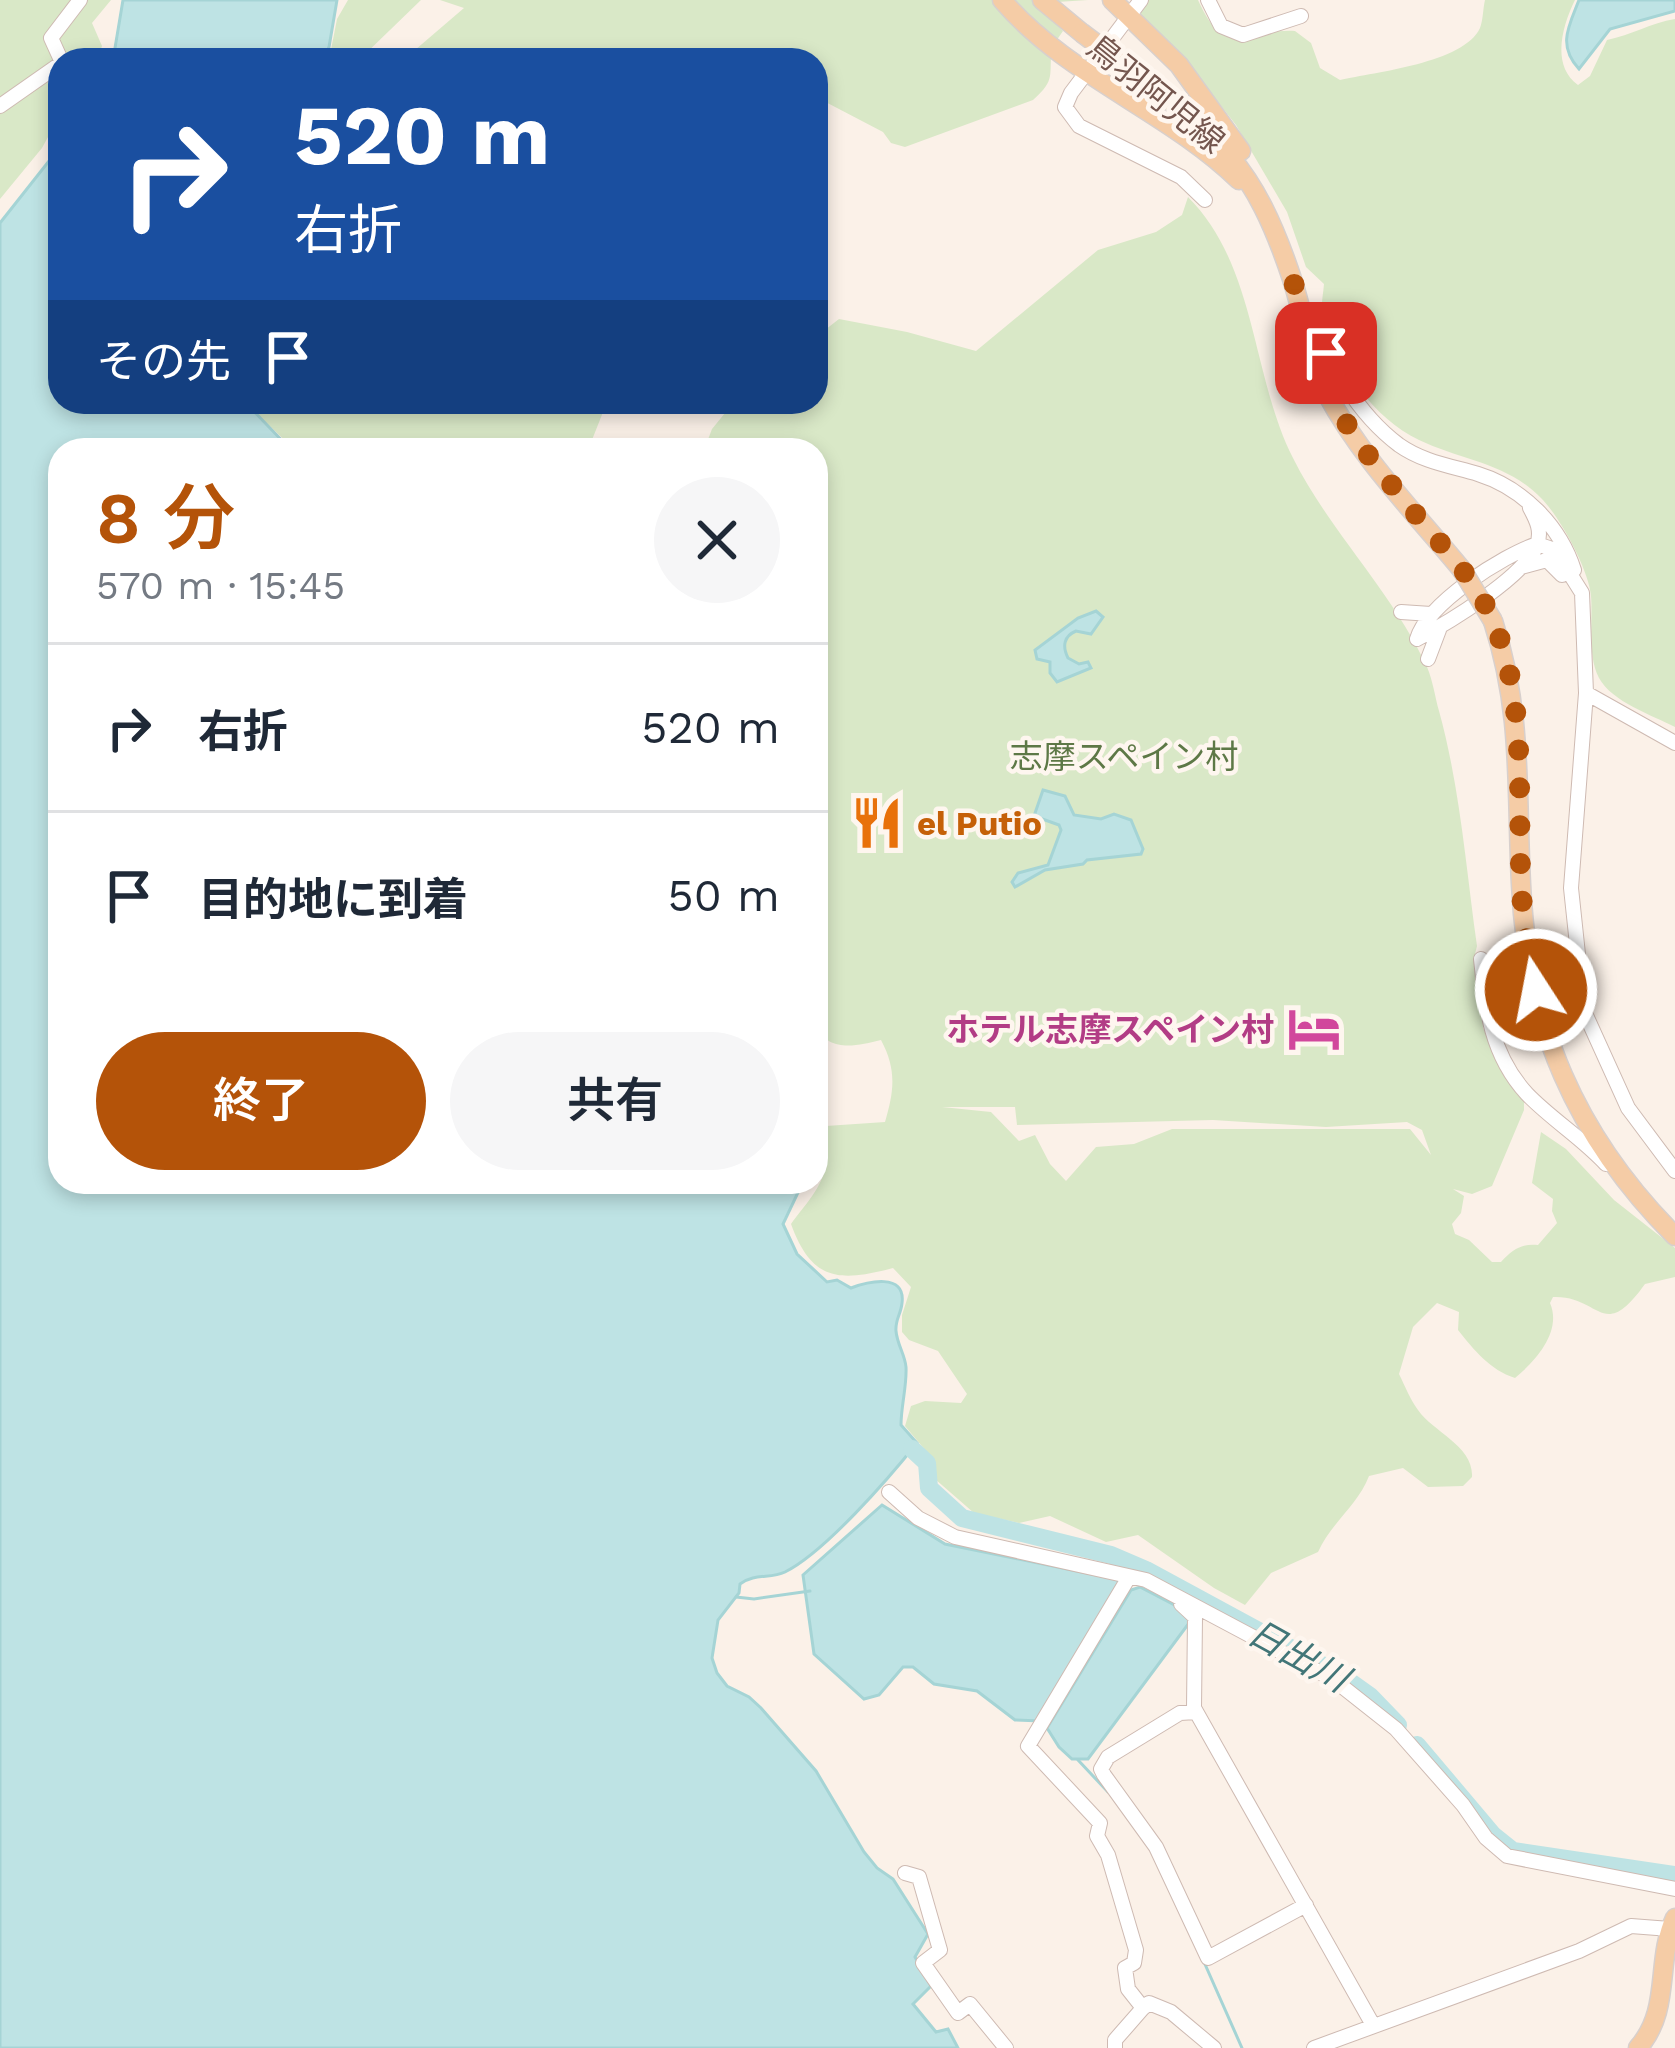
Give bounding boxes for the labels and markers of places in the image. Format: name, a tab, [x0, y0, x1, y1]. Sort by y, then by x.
pin	[1275, 302, 1377, 404]
restaurant icon: el Putio	[848, 794, 906, 852]
place label: el Putio	[917, 804, 1042, 843]
hotel icon: ホテル志摩スペイン村	[1285, 1000, 1343, 1058]
place label: ホテル志摩スペイン村	[946, 1010, 1274, 1049]

